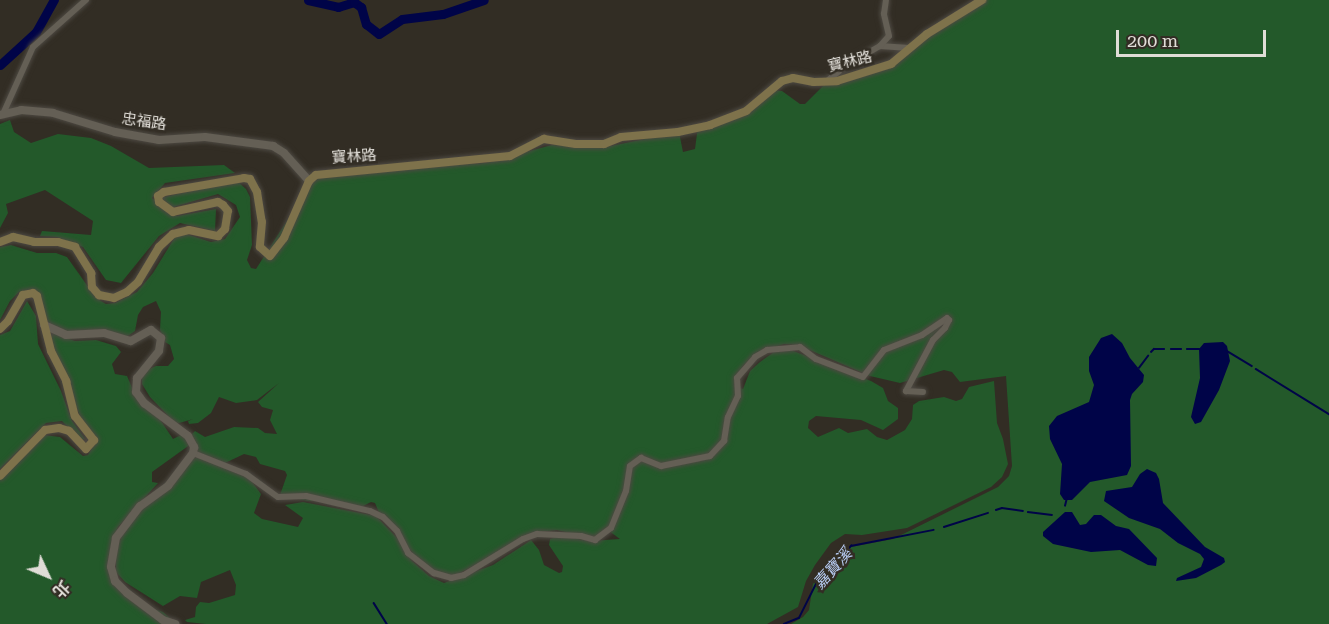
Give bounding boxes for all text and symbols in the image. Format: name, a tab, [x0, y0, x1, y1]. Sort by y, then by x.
scale bar	[1119, 18, 1269, 56]
text: 200 m	[1127, 30, 1178, 51]
street label: 寶林路	[826, 48, 874, 76]
street label: 忠福路	[120, 110, 168, 134]
street label: 寶林路	[331, 146, 377, 168]
water label: 嘉寶溪	[810, 545, 856, 593]
north arrow	[18, 546, 78, 606]
text: 北	[49, 576, 74, 601]

